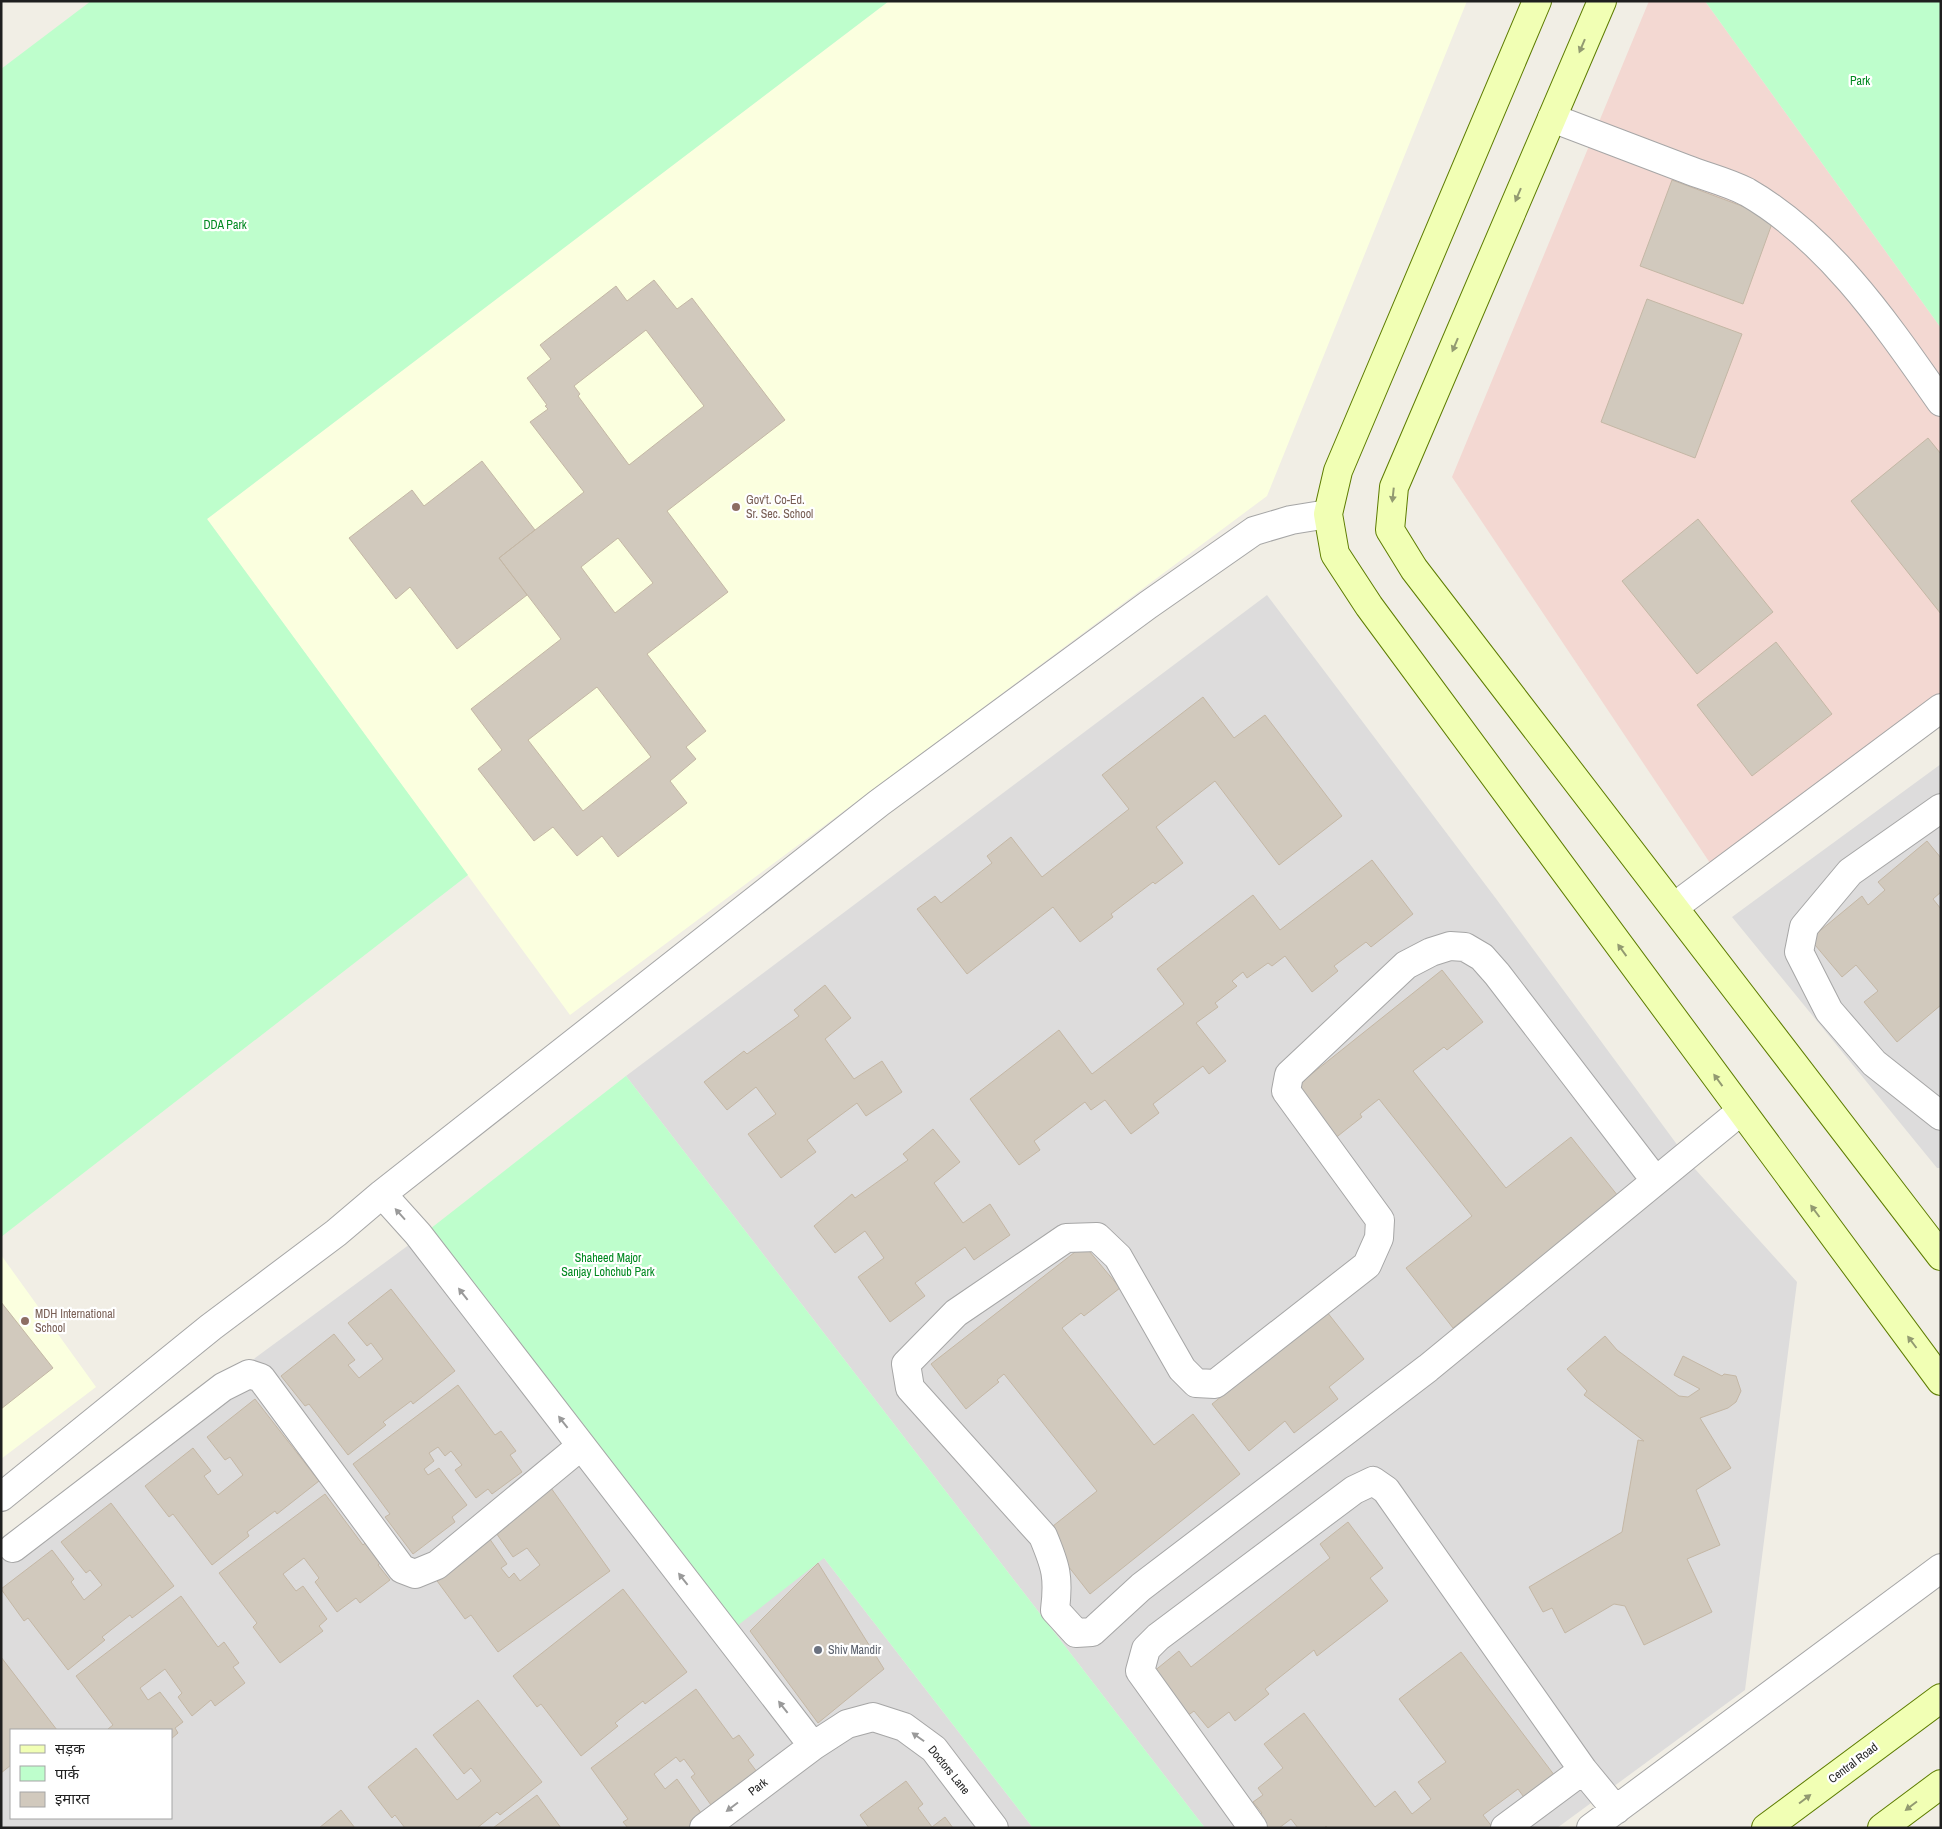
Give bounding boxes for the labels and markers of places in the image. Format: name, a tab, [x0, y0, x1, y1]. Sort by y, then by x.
place label: Gov't. Co-Ed. Sr. Sec. School	[746, 492, 813, 522]
marker: Gov't. Co-Ed. Sr. Sec. School	[730, 501, 742, 513]
place label: MDH International School	[35, 1306, 115, 1336]
marker: MDH International School	[19, 1315, 31, 1327]
place label: Shiv Mandir	[828, 1642, 882, 1658]
marker: Shiv Mandir	[812, 1644, 824, 1656]

